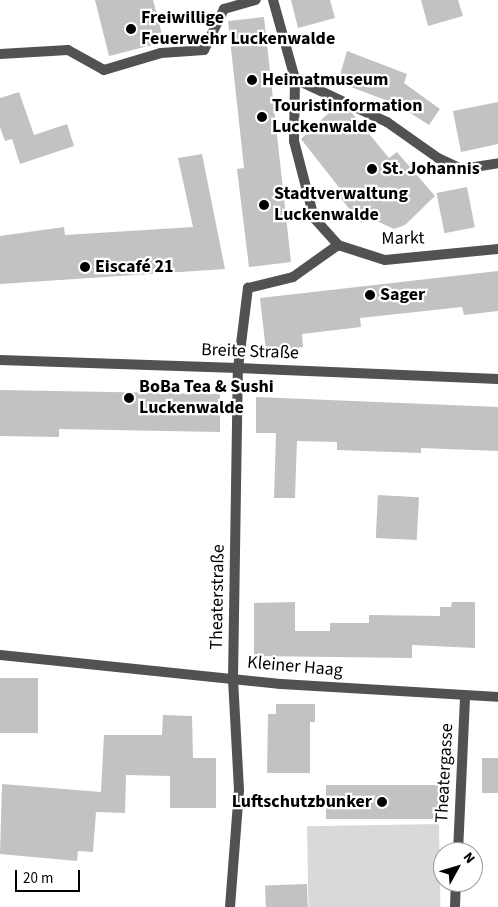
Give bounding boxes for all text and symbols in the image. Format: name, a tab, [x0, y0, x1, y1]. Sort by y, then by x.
place label: Freiwillige Feuerwehr Luckenwalde	[141, 8, 335, 50]
marker: Freiwillige Feuerwehr Luckenwalde	[125, 23, 137, 35]
place label: Heimatmuseum	[262, 69, 388, 91]
marker: Heimatmuseum	[246, 74, 258, 86]
place label: Touristinformation Luckenwalde	[272, 96, 423, 138]
marker: Touristinformation Luckenwalde	[256, 111, 268, 123]
place label: St. Johannis	[382, 158, 480, 180]
marker: St. Johannis	[366, 163, 378, 175]
place label: Stadtverwaltung Luckenwalde	[274, 184, 408, 226]
marker: Stadtverwaltung Luckenwalde	[258, 199, 270, 211]
street label: Markt	[381, 228, 425, 250]
place label: Eiscafé 21	[95, 256, 173, 278]
marker: Eiscafé 21	[79, 261, 91, 273]
place label: Sager	[380, 284, 425, 306]
marker: Sager	[364, 289, 376, 301]
street label: Breite Straße	[201, 339, 299, 365]
place label: BoBa Tea & Sushi Luckenwalde	[139, 377, 274, 419]
marker: BoBa Tea & Sushi Luckenwalde	[123, 392, 135, 404]
street label: Theaterstraße	[206, 544, 230, 650]
street label: Kleiner Haag	[246, 652, 344, 682]
street label: Theatergasse	[432, 723, 458, 823]
place label: Luftschutzbunker	[232, 791, 372, 813]
marker: Luftschutzbunker	[376, 796, 388, 808]
north arrow	[433, 842, 483, 892]
text: N	[458, 848, 480, 868]
scale bar	[18, 860, 82, 892]
text: 20 m	[23, 868, 53, 889]

